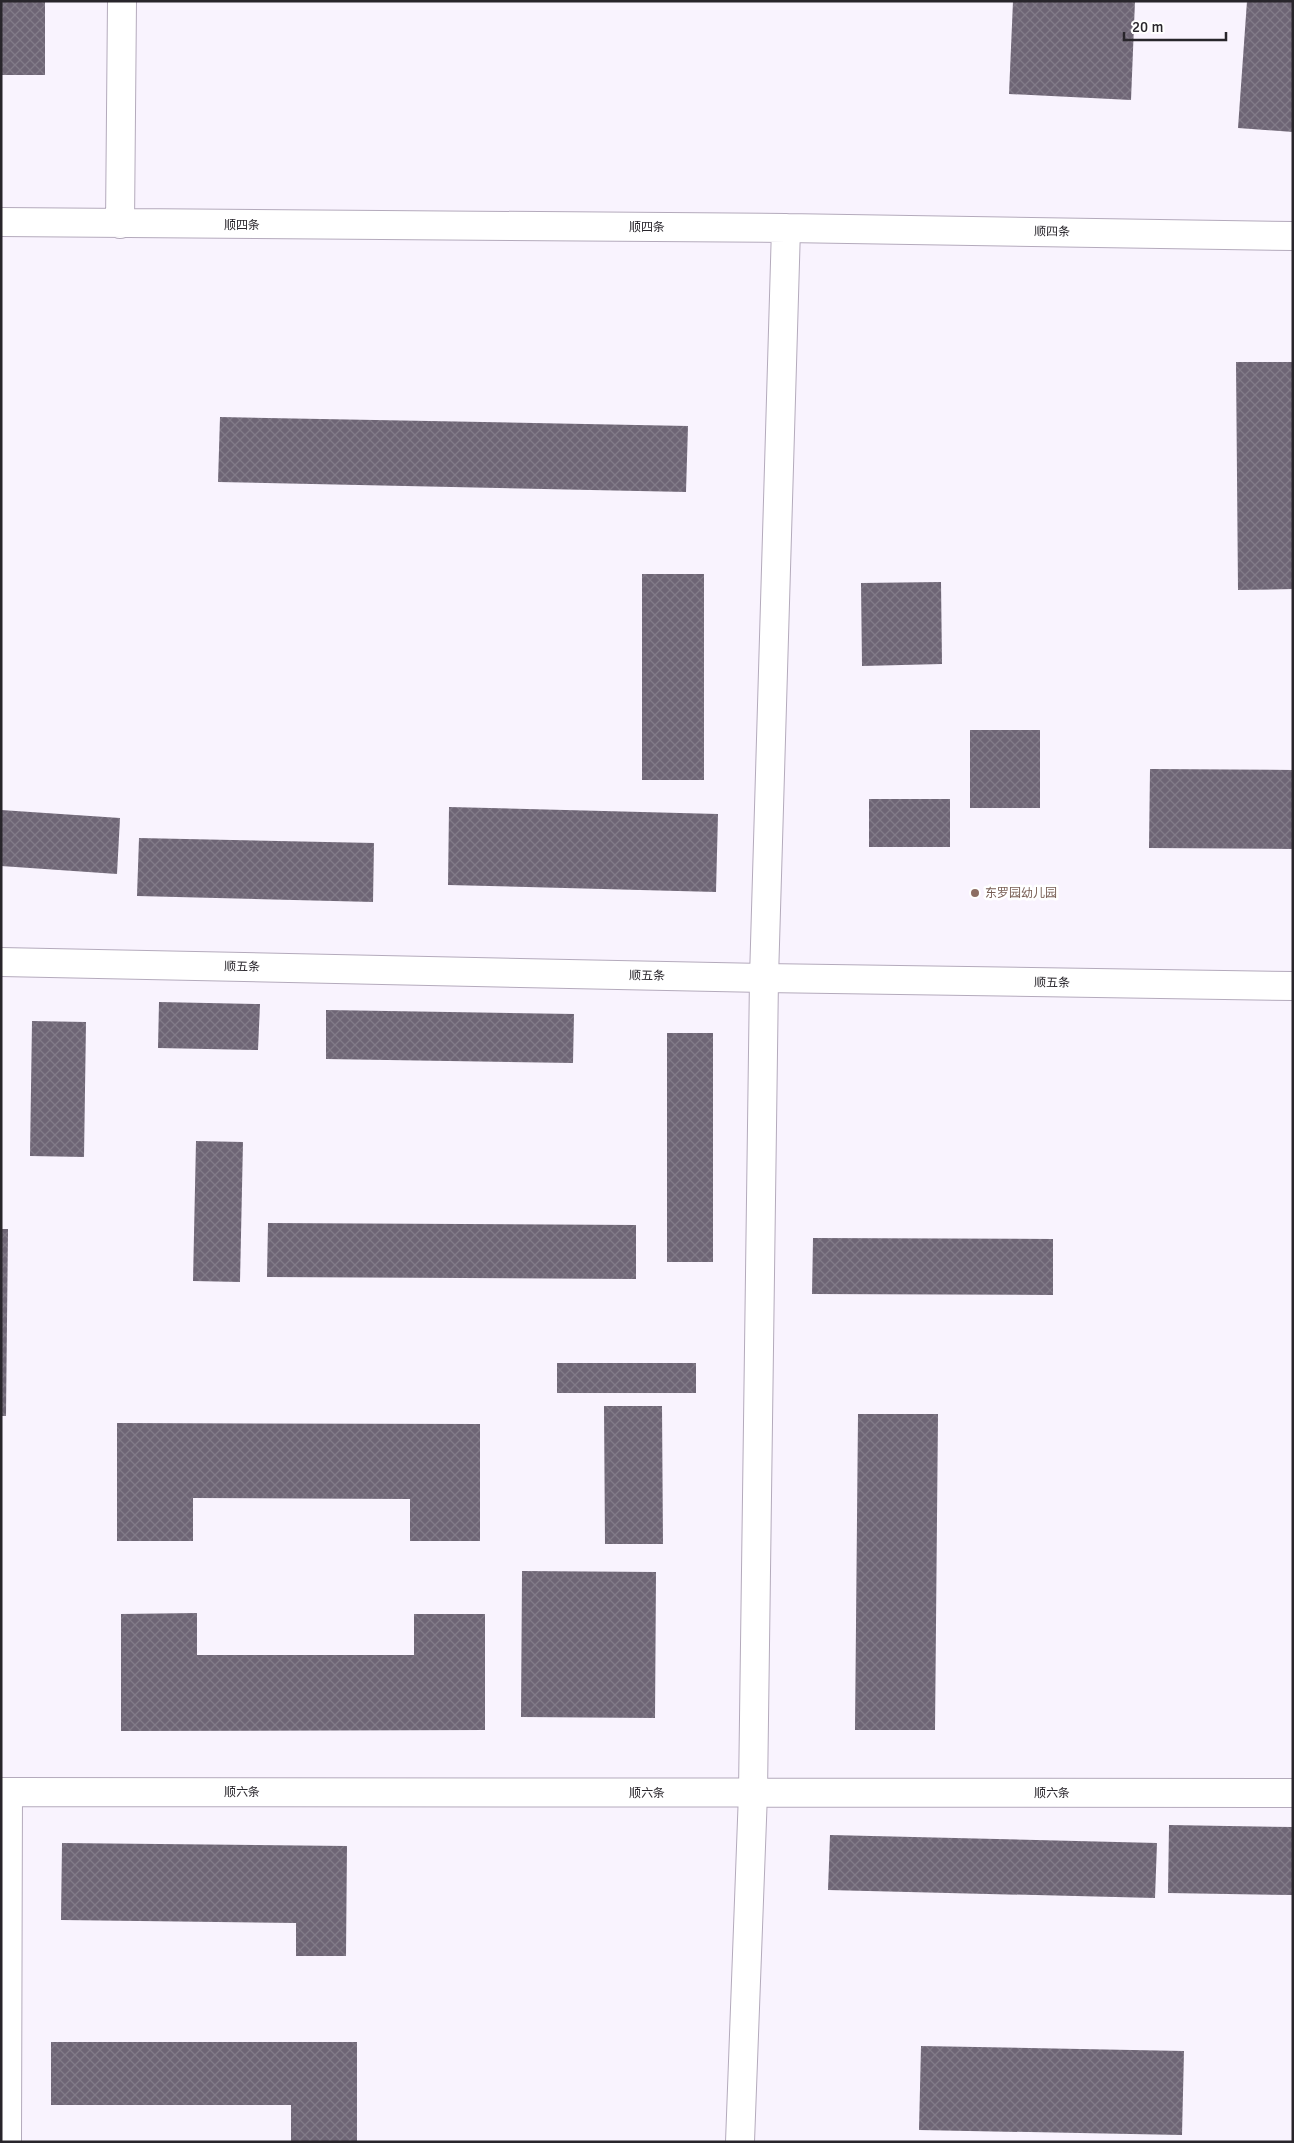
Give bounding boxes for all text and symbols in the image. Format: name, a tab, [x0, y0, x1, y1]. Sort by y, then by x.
scale bar	[1124, 10, 1226, 42]
text: 20 m	[1132, 18, 1163, 36]
street label: 顺四条	[224, 218, 260, 233]
street label: 顺四条	[629, 220, 665, 235]
street label: 顺四条	[1034, 224, 1070, 240]
place label: 东罗园幼儿园	[985, 886, 1057, 901]
marker: 东罗园幼儿园	[969, 887, 981, 899]
street label: 顺五条	[224, 959, 260, 975]
street label: 顺五条	[629, 968, 665, 984]
street label: 顺五条	[1034, 975, 1070, 991]
street label: 顺六条	[224, 1785, 260, 1800]
street label: 顺六条	[629, 1786, 665, 1801]
street label: 顺六条	[1034, 1786, 1070, 1801]

